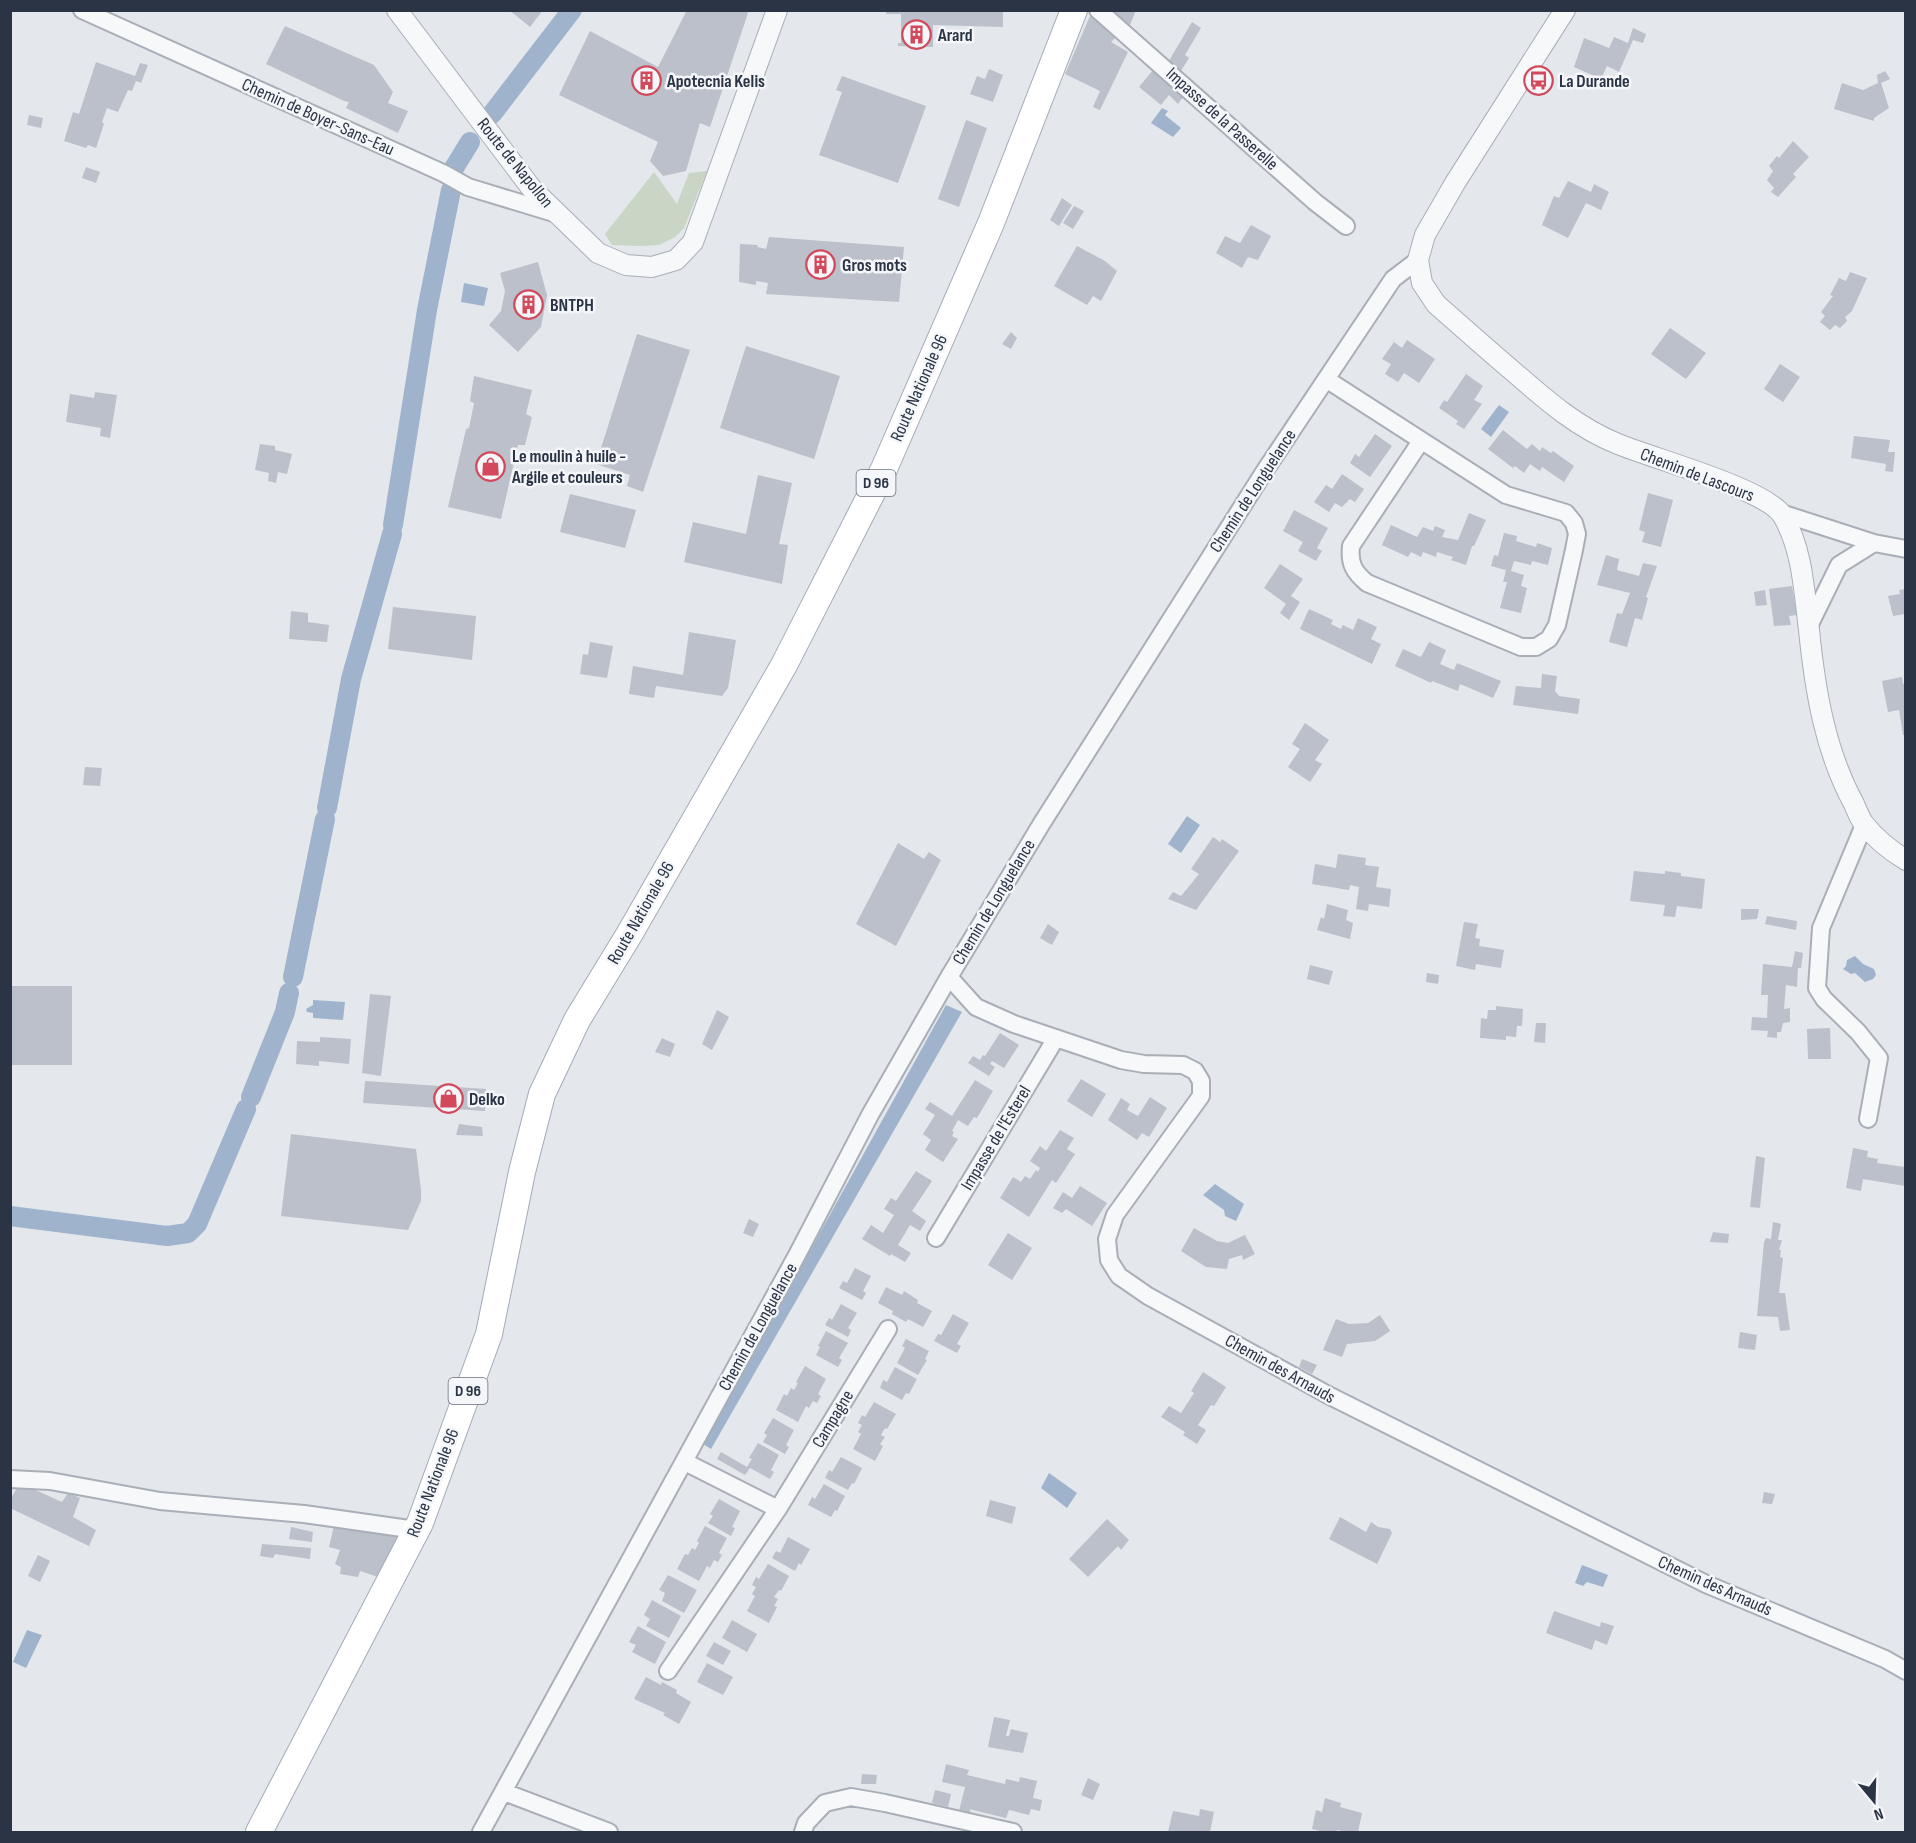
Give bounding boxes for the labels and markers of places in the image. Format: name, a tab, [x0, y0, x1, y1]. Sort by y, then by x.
building icon: Arard	[901, 19, 933, 51]
place label: Arard	[937, 25, 973, 46]
building icon: Apotecnia Kelis	[630, 65, 662, 97]
bus stop icon: La Durande	[1522, 65, 1554, 97]
place label: Apotecnia Kelis	[666, 71, 765, 92]
place label: La Durande	[1559, 71, 1630, 92]
building icon: Gros mots	[805, 249, 837, 281]
place label: Gros mots	[842, 255, 907, 276]
building icon: BNTPH	[513, 289, 545, 321]
place label: BNTPH	[550, 295, 594, 316]
place label: Le moulin à huile - Argile et couleurs	[511, 446, 626, 488]
shop icon: Le moulin à huile - Argile et couleurs	[475, 450, 507, 482]
shop icon: Delko	[432, 1083, 464, 1115]
place label: Delko	[469, 1089, 505, 1110]

